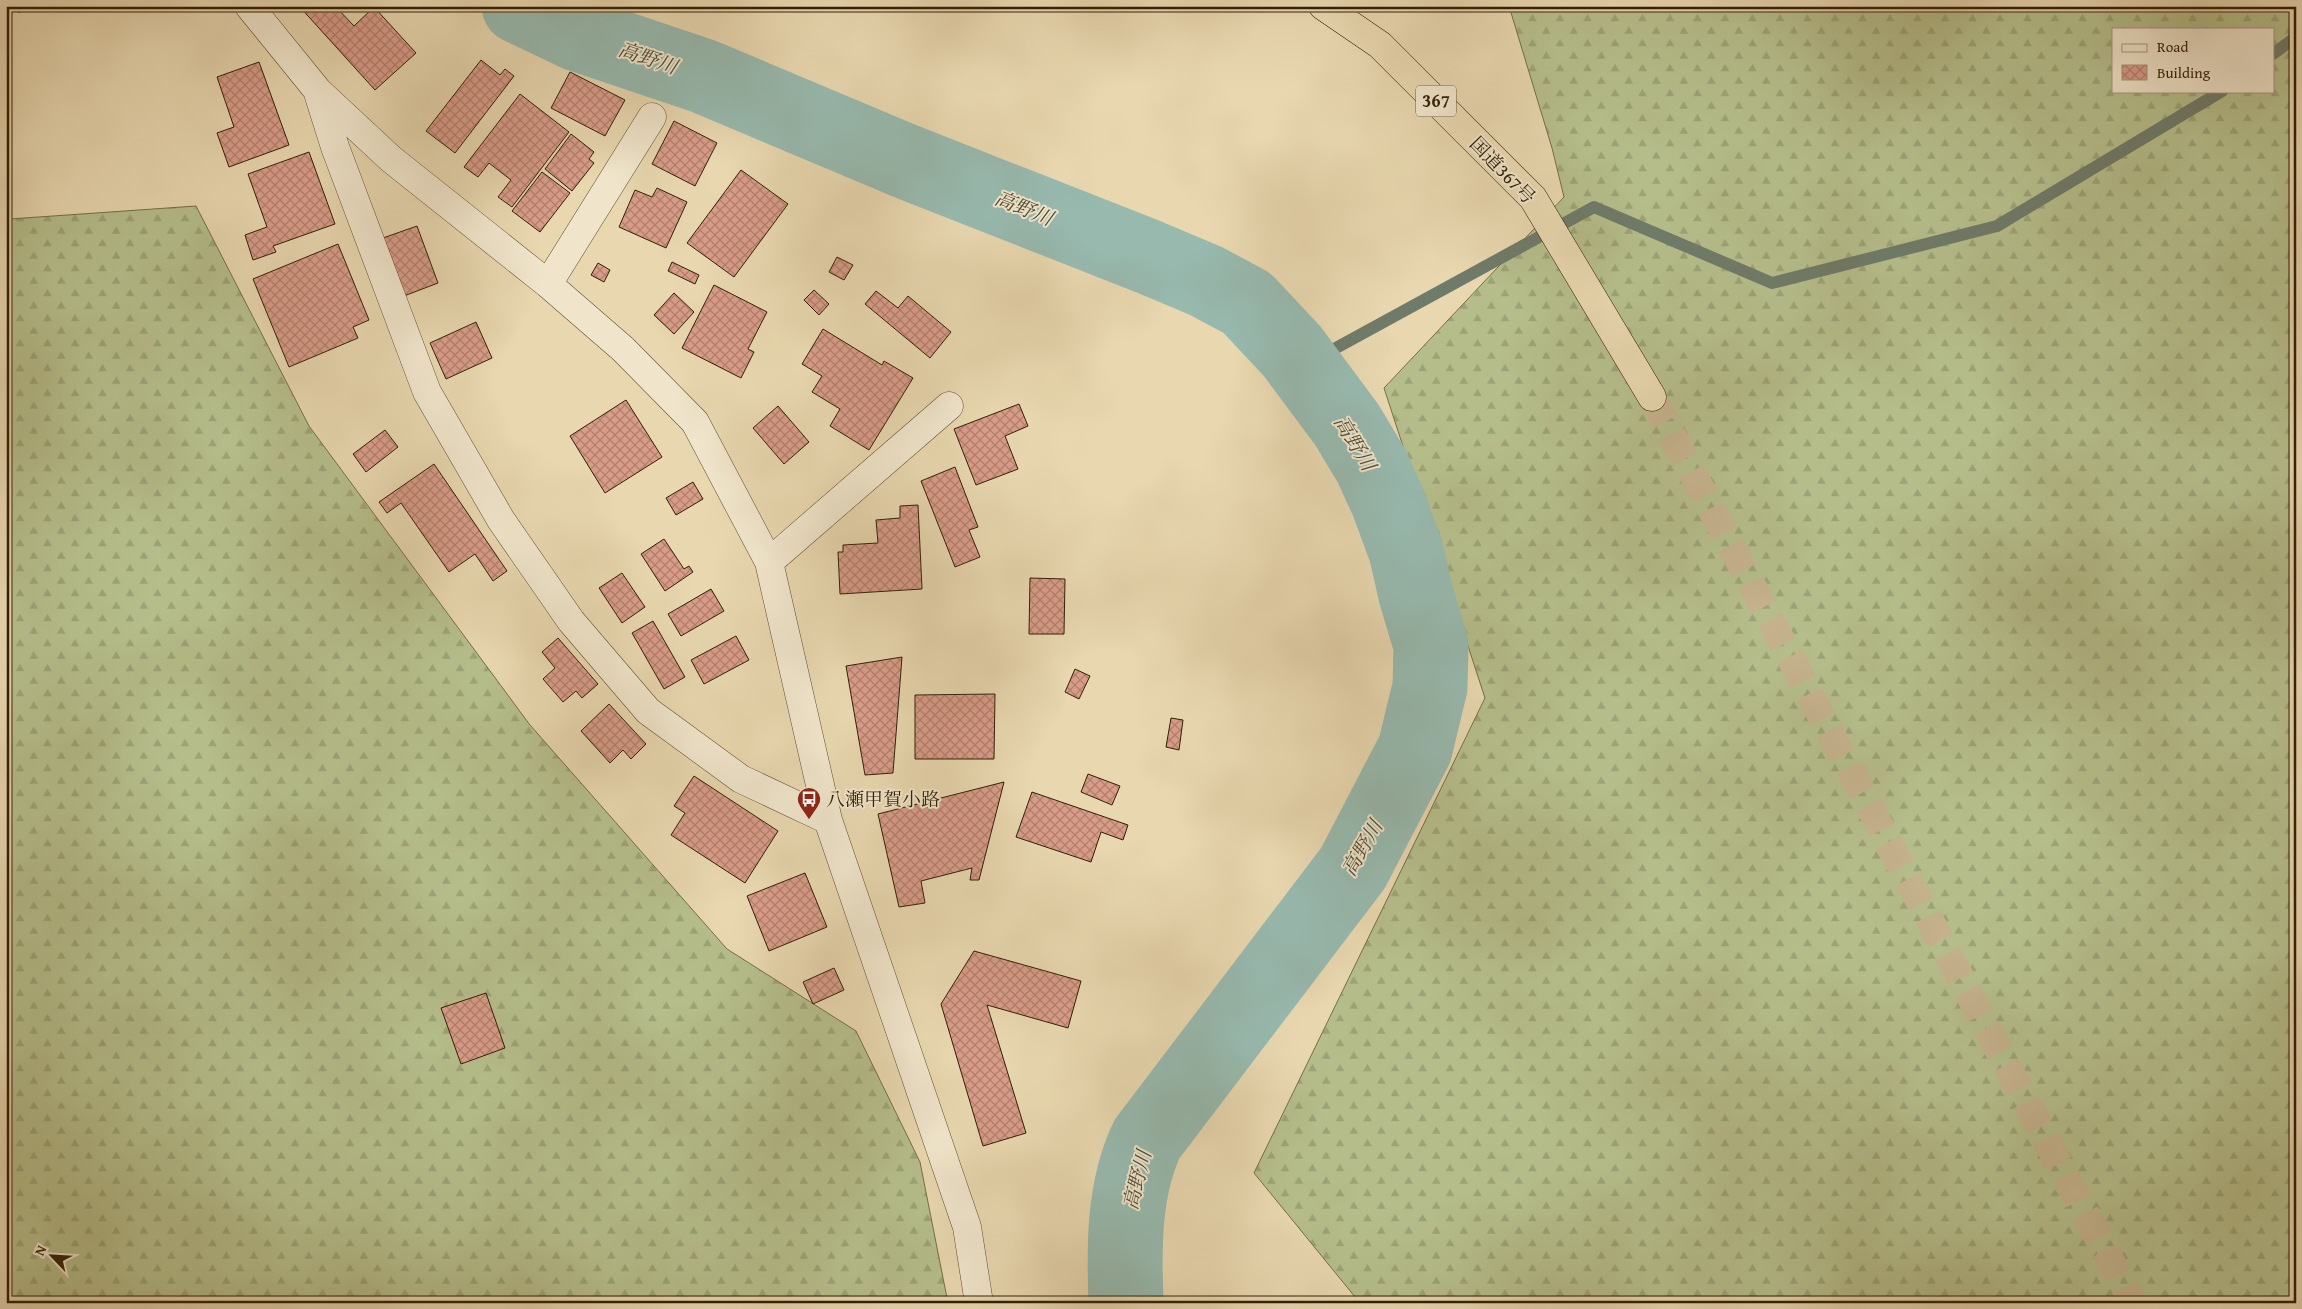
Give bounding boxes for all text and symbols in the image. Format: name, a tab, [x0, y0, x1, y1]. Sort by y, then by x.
legend	[2112, 28, 2274, 92]
water label: 高野川	[615, 34, 683, 82]
text: Road	[2157, 36, 2188, 57]
text: Building	[2157, 62, 2211, 83]
road number: 367	[1416, 85, 1456, 116]
street label: 国道367号	[1464, 130, 1542, 210]
water label: 高野川	[991, 183, 1059, 233]
water label: 高野川	[1328, 410, 1384, 478]
place label: 八瀬甲賀小路	[826, 785, 940, 813]
bus stop icon: 八瀬甲賀小路	[796, 786, 822, 820]
water label: 高野川	[1334, 813, 1390, 881]
water label: 高野川	[1115, 1145, 1158, 1212]
north arrow	[28, 1232, 78, 1282]
text: N	[29, 1241, 52, 1259]

